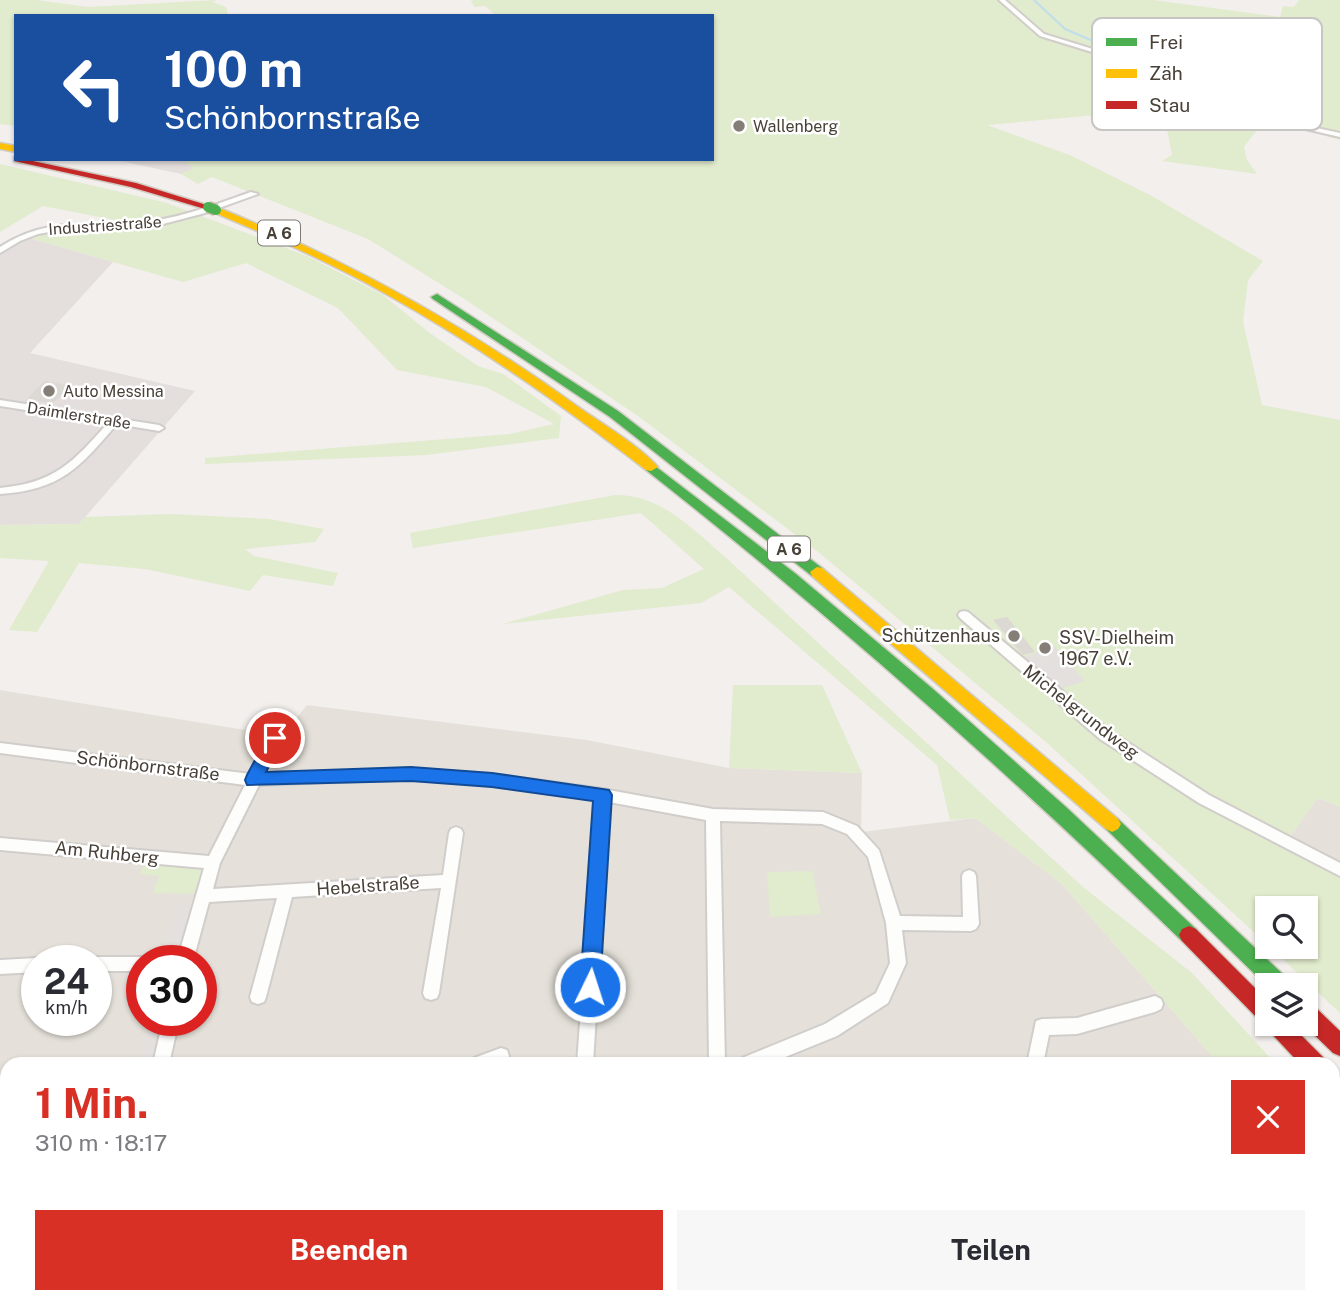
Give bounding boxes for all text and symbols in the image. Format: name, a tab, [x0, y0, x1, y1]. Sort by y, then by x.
legend	[1092, 18, 1322, 130]
text: Frei	[1149, 31, 1183, 53]
text: 100 m	[164, 40, 303, 98]
icon: left	[49, 42, 140, 133]
text: Zäh	[1149, 62, 1183, 84]
text: Stau	[1149, 94, 1190, 116]
text: Schönbornstraße	[164, 99, 421, 136]
place label: Wallenberg	[753, 117, 838, 136]
marker: Wallenberg	[731, 118, 747, 134]
street label: Industriestraße	[48, 212, 162, 239]
road number: A 6	[258, 220, 300, 246]
place label: Auto Messina	[63, 382, 164, 401]
marker: Auto Messina	[41, 383, 57, 399]
street label: Daimlerstraße	[26, 398, 132, 433]
road number: A 6	[768, 536, 810, 562]
place label: Schützenhaus	[881, 625, 1000, 646]
place label: SSV-Dielheim 1967 e.V.	[1059, 627, 1174, 669]
marker: Schützenhaus	[1006, 628, 1022, 644]
marker: SSV-Dielheim 1967 e.V.	[1037, 640, 1053, 656]
street label: Michelgrundweg	[1019, 660, 1143, 763]
pin	[245, 708, 305, 768]
icon: arrive	[256, 719, 294, 757]
street label: Schönbornstraße	[75, 746, 221, 785]
street label: Am Ruhberg	[54, 837, 160, 868]
street label: Hebelstraße	[316, 871, 420, 900]
map controls	[1255, 896, 1318, 1036]
button: search	[1255, 896, 1318, 959]
speed limit sign: 30	[126, 945, 217, 1036]
position arrow	[553, 950, 627, 1024]
text: 24	[44, 961, 89, 1002]
button: layers	[1255, 973, 1318, 1036]
text: km/h	[45, 997, 88, 1018]
text: 1 Min.	[35, 1078, 149, 1127]
button: close	[1231, 1080, 1305, 1154]
text: 310 m · 18:17	[35, 1129, 167, 1156]
button: Beenden	[35, 1210, 663, 1290]
button: Teilen	[677, 1210, 1305, 1290]

